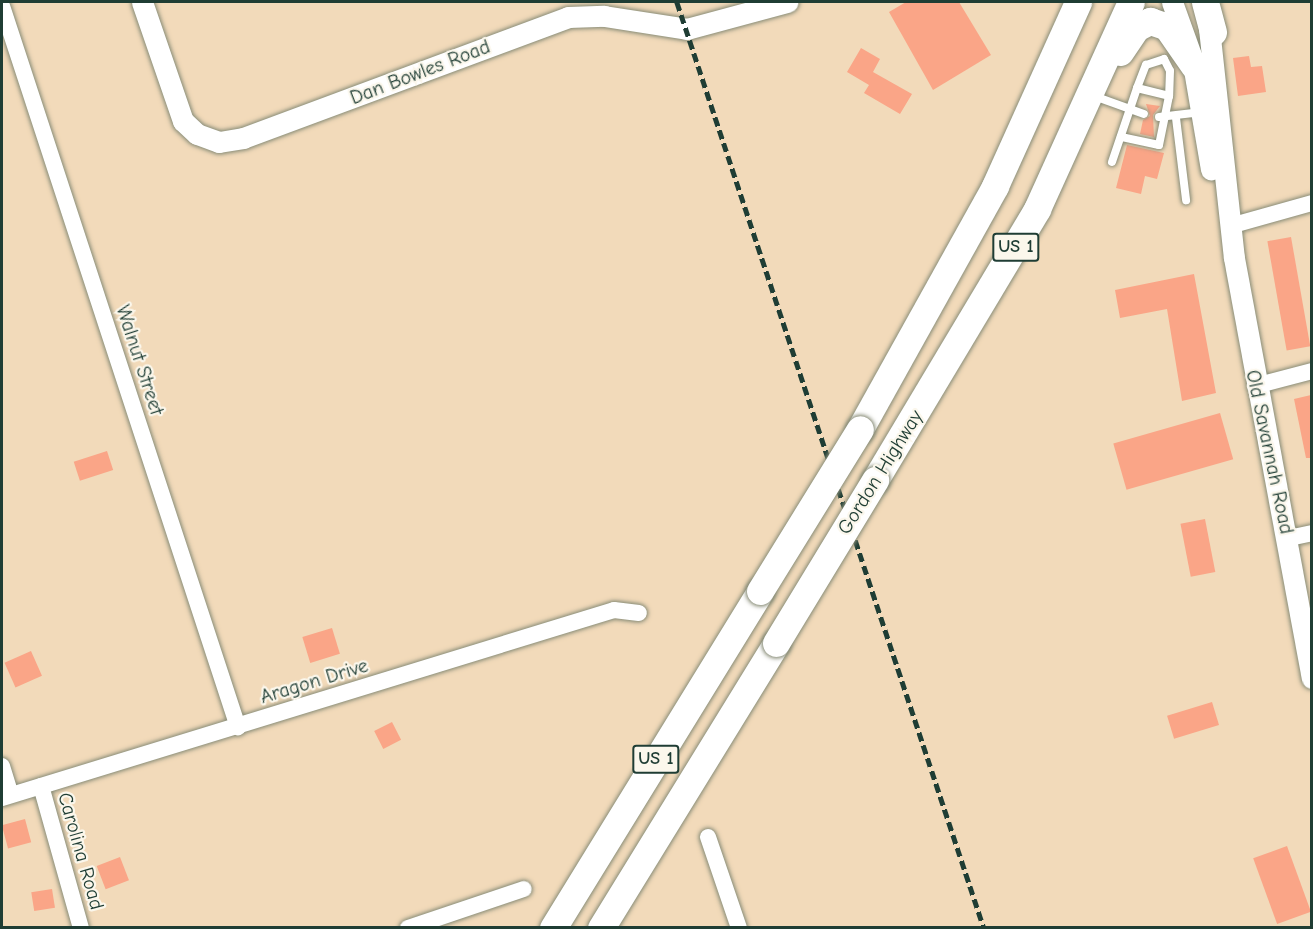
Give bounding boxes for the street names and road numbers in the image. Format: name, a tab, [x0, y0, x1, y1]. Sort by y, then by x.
street label: Dan Bowles Road	[347, 34, 493, 110]
road number: US 1	[992, 232, 1040, 262]
street label: Walnut Street	[111, 302, 169, 418]
street label: Old Savannah Road	[1241, 368, 1299, 536]
street label: Gordon Highway	[832, 405, 928, 539]
street label: Aragon Drive	[257, 653, 371, 709]
road number: US 1	[632, 744, 680, 774]
street label: Carolina Road	[53, 790, 109, 912]

